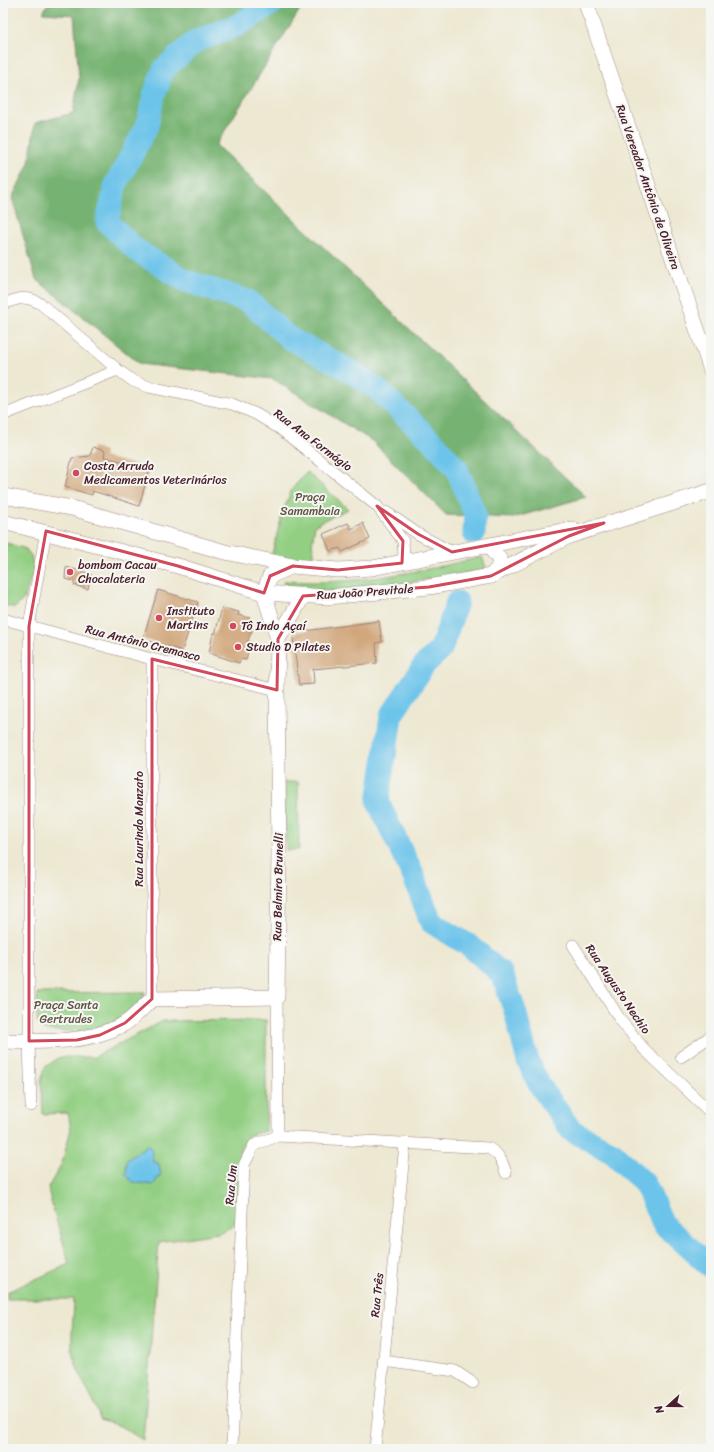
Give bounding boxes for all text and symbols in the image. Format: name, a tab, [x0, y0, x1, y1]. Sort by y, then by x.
street label: Rua Vereador Antônio de Oliveira	[609, 101, 687, 273]
street label: Rua Ana Formágio	[269, 403, 357, 477]
place label: Costa Arruda Medicamentos Veterinários	[84, 455, 227, 491]
marker: Costa Arruda Medicamentos Veterinários	[71, 468, 81, 478]
park label: Praça Samambaia	[280, 486, 341, 522]
place label: bombom Cacau Chocalateria	[78, 554, 157, 590]
marker: bombom Cacau Chocalateria	[65, 567, 75, 577]
street label: Rua João Previtale	[316, 578, 414, 606]
place label: Instituto Martins	[166, 600, 215, 636]
marker: Instituto Martins	[154, 613, 164, 623]
place label: Tô Indo Açaí	[241, 615, 307, 637]
street label: Rua Antônio Cremasco	[83, 618, 203, 668]
marker: Tô Indo Açaí	[228, 621, 238, 631]
place label: Studio D Pilates	[246, 636, 330, 658]
marker: Studio D Pilates	[233, 642, 243, 652]
street label: Rua Laurindo Manzato	[128, 771, 150, 887]
street label: Rua Belmiro Brunelli	[266, 832, 290, 941]
street label: Rua Augusto Nechio	[580, 939, 656, 1039]
park label: Praça Santa Gertrudes	[34, 994, 98, 1030]
street label: Rua Um	[218, 1164, 244, 1206]
street label: Rua Três	[364, 1271, 390, 1318]
north arrow	[648, 1386, 688, 1426]
text: N	[649, 1402, 670, 1417]

